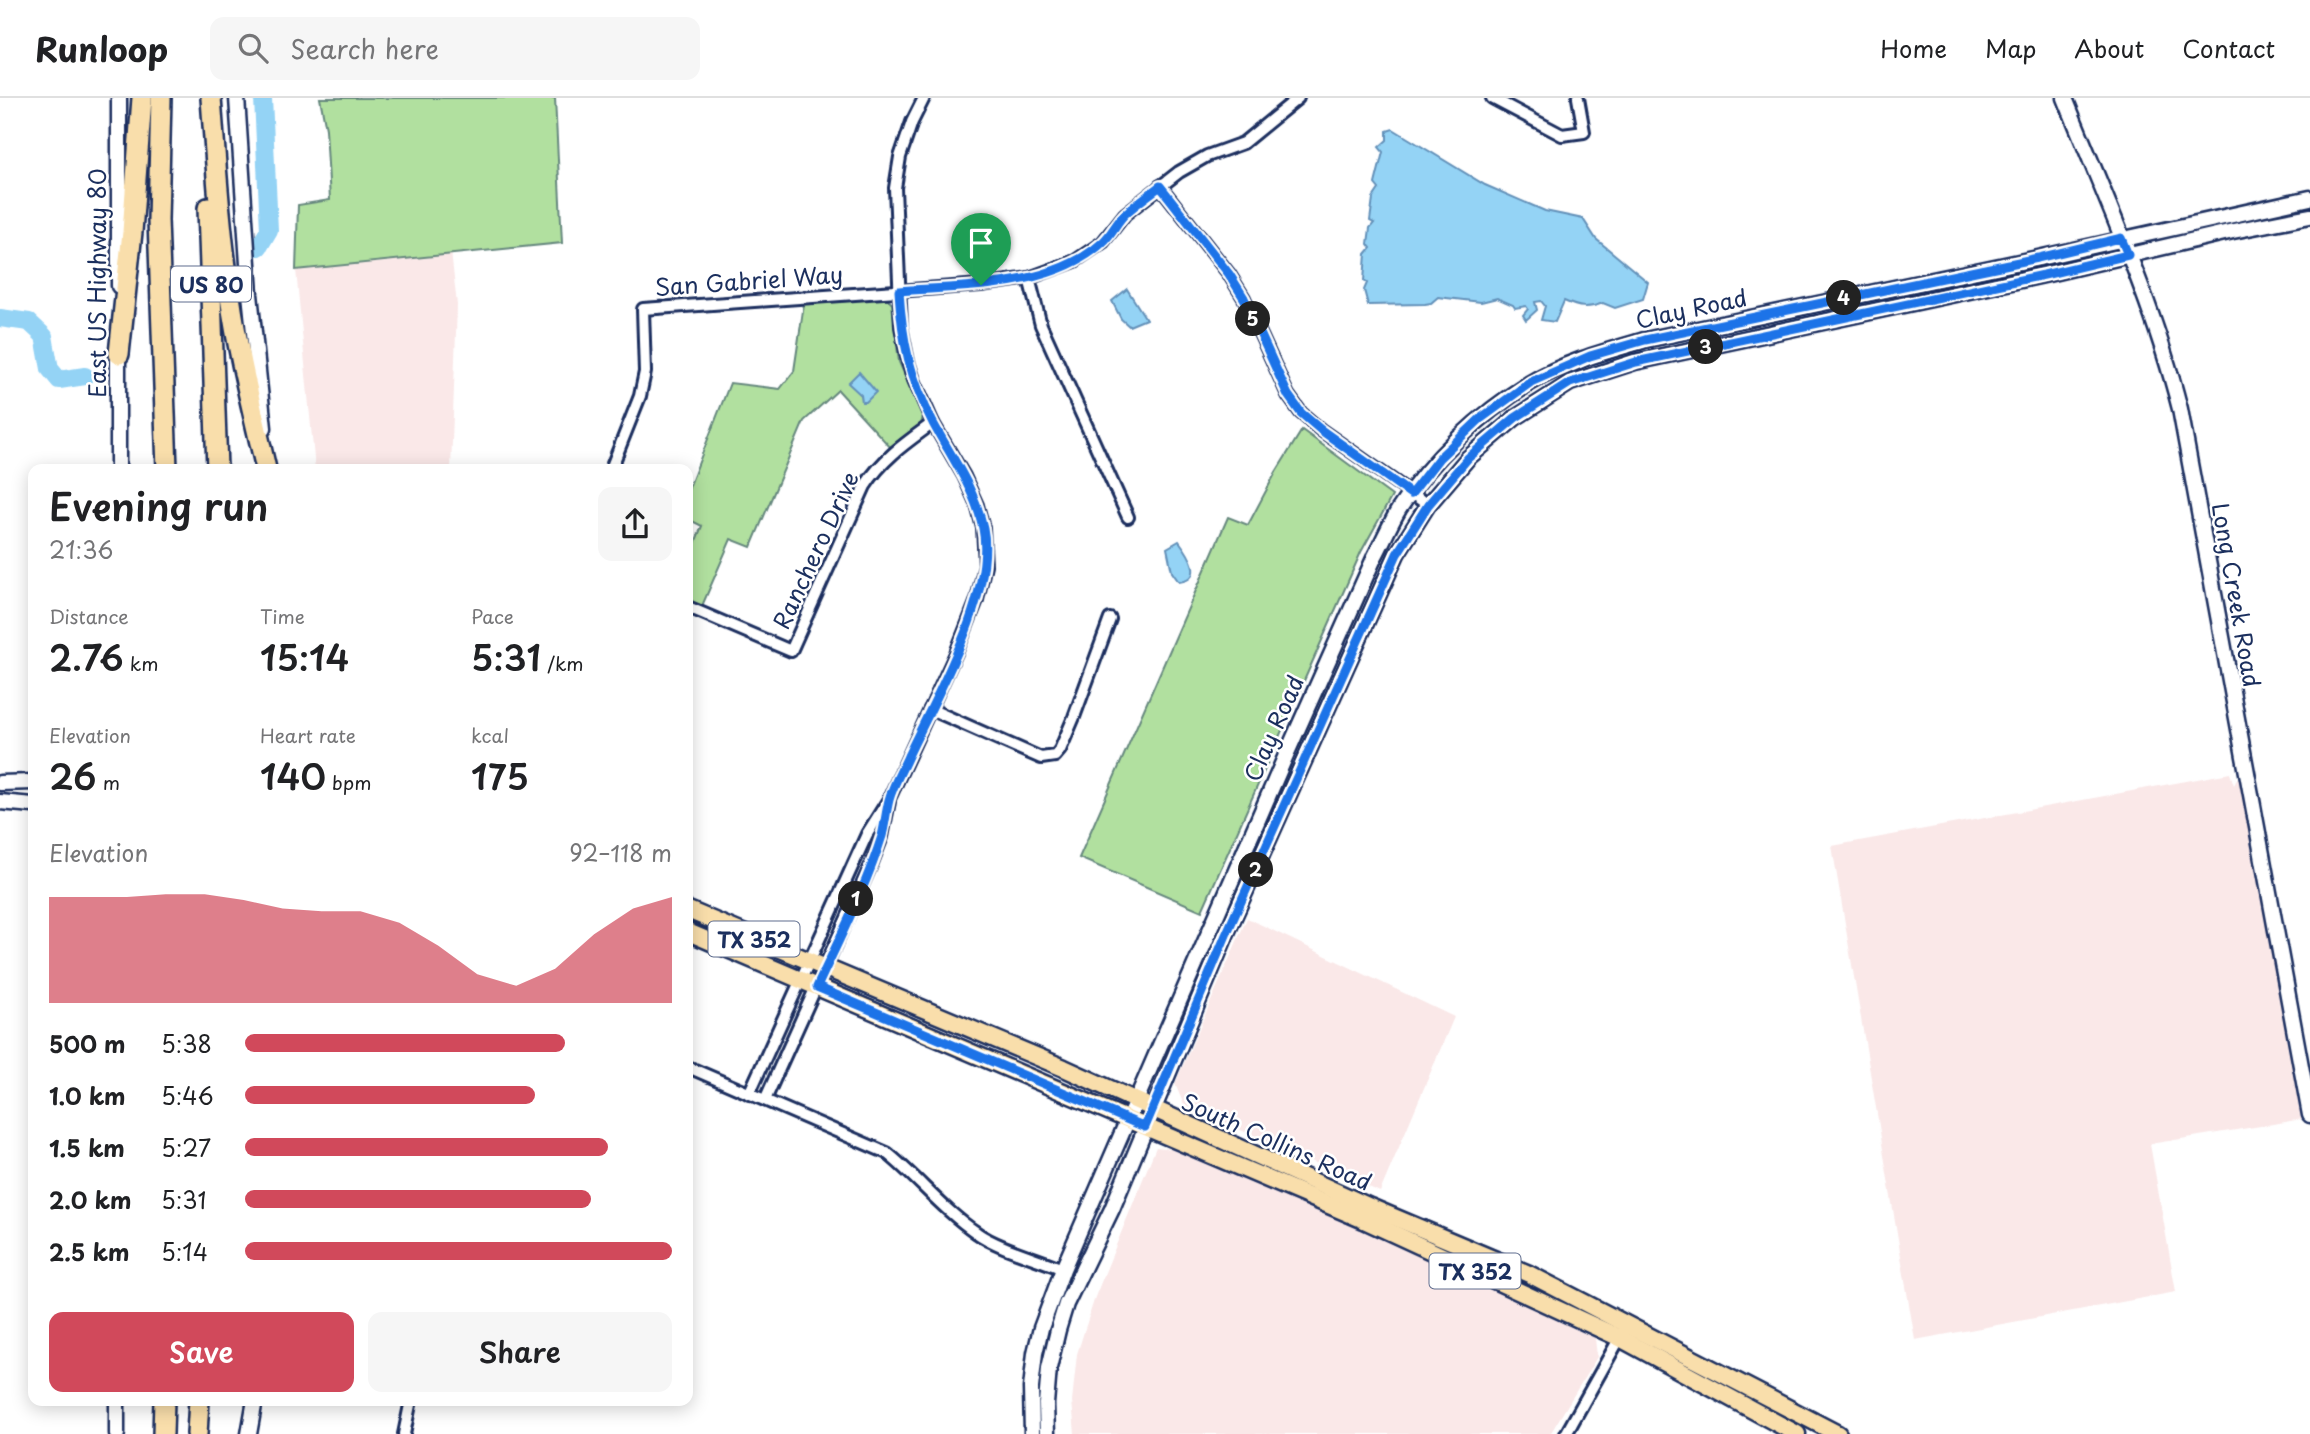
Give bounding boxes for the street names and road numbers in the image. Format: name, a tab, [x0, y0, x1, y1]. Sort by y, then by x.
street label: East US Highway 80	[79, 168, 114, 398]
street label: San Gabriel Way	[654, 256, 844, 304]
road number: US 80	[171, 266, 251, 302]
street label: Clay Road	[1632, 279, 1750, 337]
street label: Ranchero Drive	[763, 465, 867, 635]
street label: Long Creek Road	[2204, 500, 2270, 690]
street label: Clay Road	[1234, 669, 1312, 787]
road number: TX 352	[708, 922, 800, 956]
street label: South Collins Road	[1176, 1083, 1378, 1199]
road number: TX 352	[1430, 1254, 1520, 1288]

